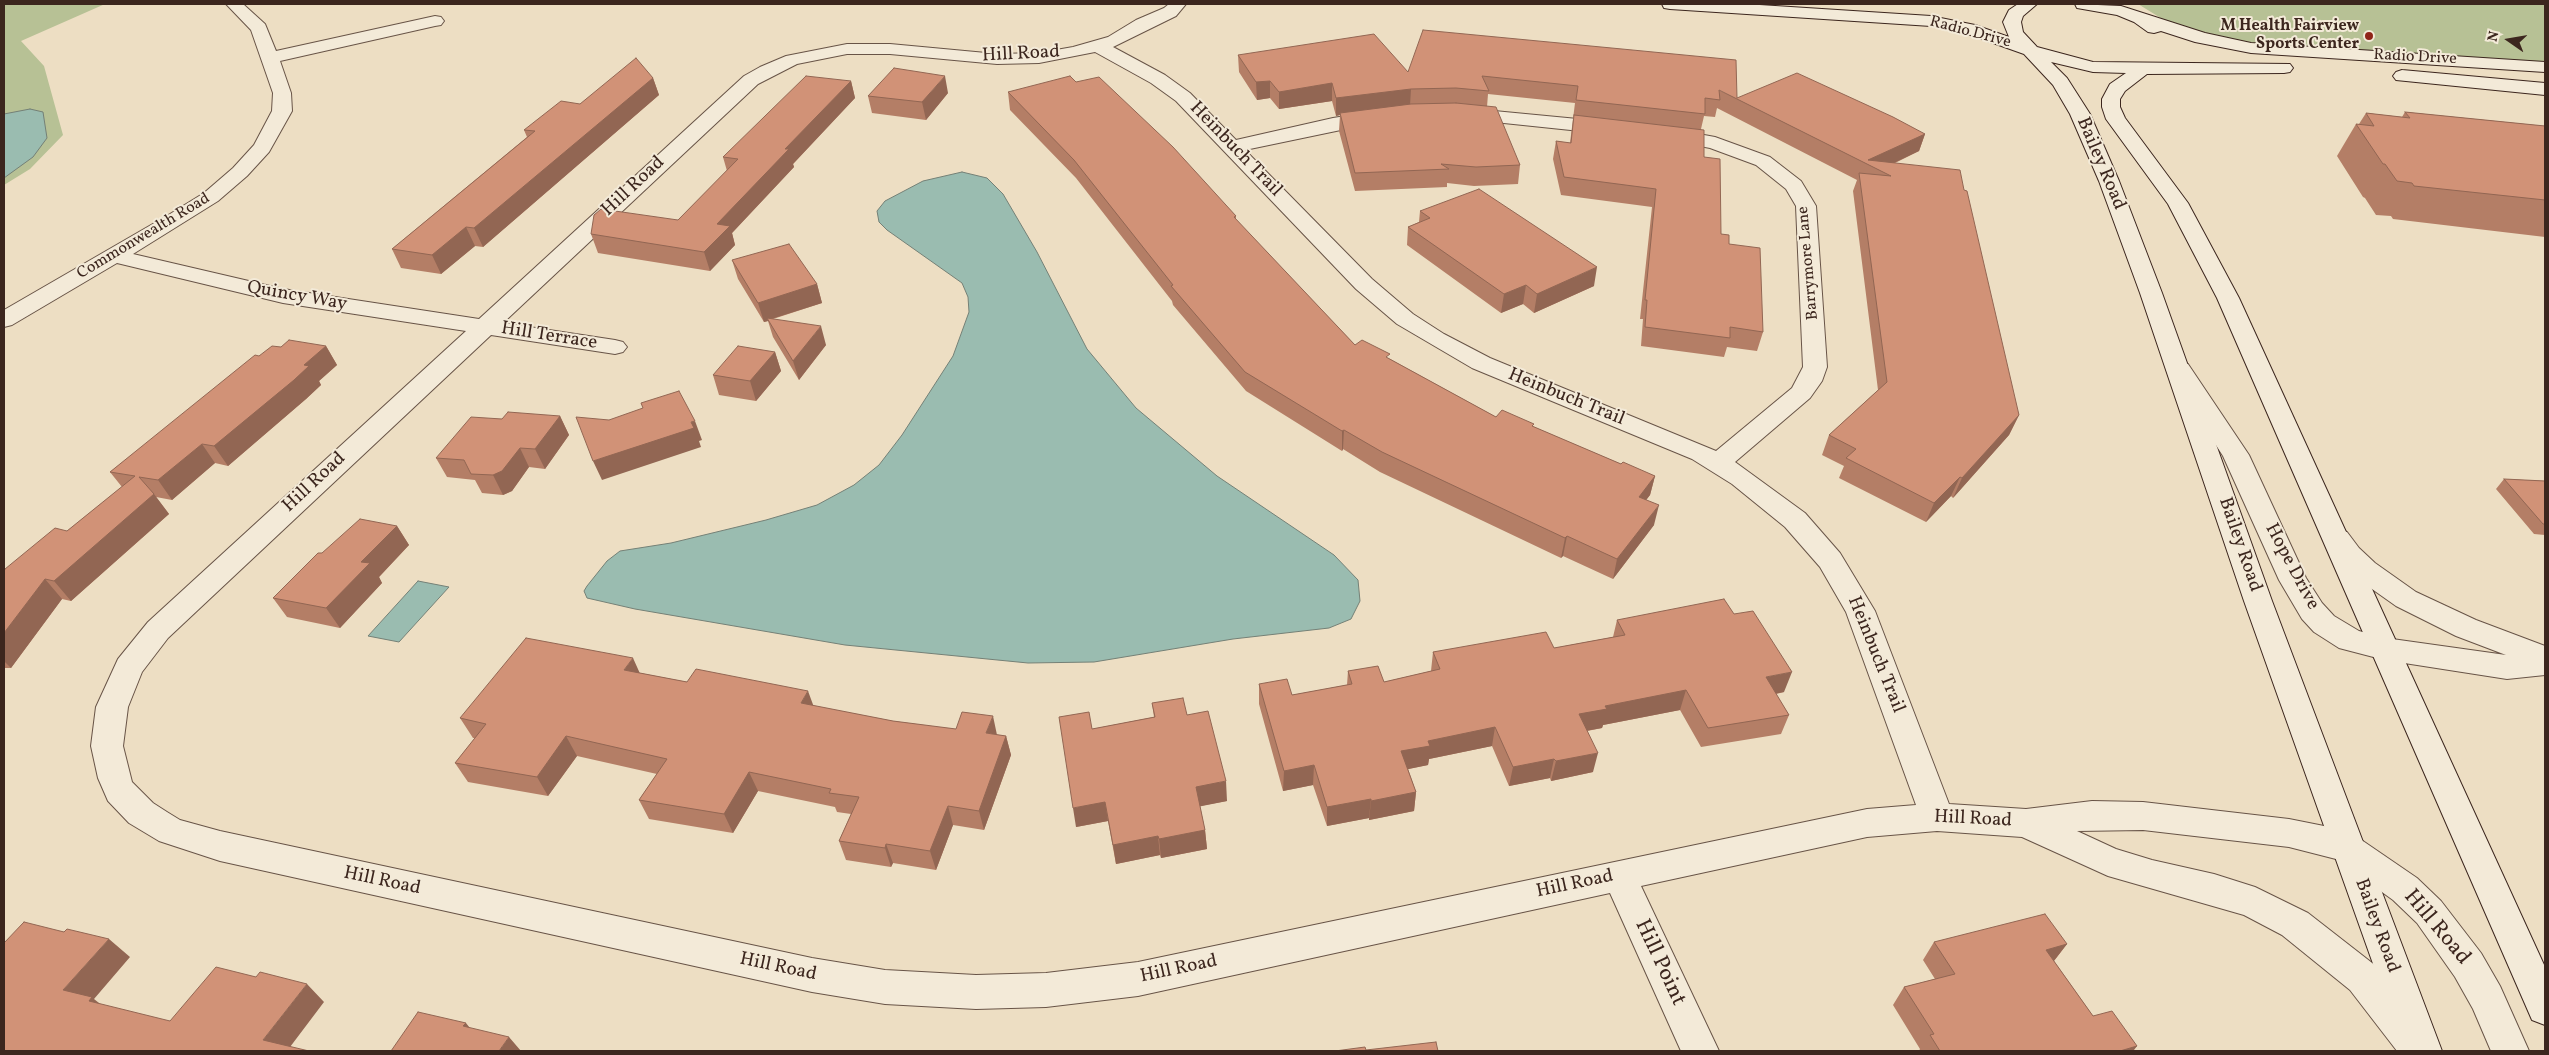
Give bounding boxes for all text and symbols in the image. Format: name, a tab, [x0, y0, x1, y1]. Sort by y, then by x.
street label: Radio Drive	[1927, 13, 2013, 53]
north arrow	[2484, 15, 2534, 65]
place label: M Health Fairview Sports Center	[2220, 17, 2359, 55]
text: N	[2483, 29, 2504, 44]
marker: M Health Fairview Sports Center	[2363, 30, 2375, 42]
street label: Hill Road	[981, 42, 1061, 68]
street label: Radio Drive	[2373, 46, 2457, 70]
street label: Heinbuch Trail	[1184, 98, 1286, 202]
street label: Bailey Road	[2070, 114, 2130, 214]
street label: Hill Road	[598, 152, 670, 222]
street label: Commonwealth Road	[74, 190, 214, 284]
street label: Barrymore Lane	[1794, 205, 1824, 321]
street label: Quincy Way	[245, 277, 349, 317]
street label: Hill Terrace	[499, 318, 599, 356]
street label: Heinbuch Trail	[1504, 364, 1628, 432]
street label: Hill Road	[279, 448, 351, 518]
street label: Bailey Road	[2212, 495, 2266, 595]
street label: Hope Drive	[2259, 520, 2323, 614]
street label: Heinbuch Trail	[1841, 593, 1909, 717]
street label: Hill Road	[1933, 807, 2013, 833]
street label: Hill Road	[341, 863, 423, 901]
street label: Hill Road	[1534, 866, 1616, 904]
street label: Bailey Road	[2348, 876, 2404, 976]
street label: Hill Road	[2397, 885, 2475, 971]
street label: Hill Point	[1628, 916, 1690, 1010]
street label: Hill Road	[737, 949, 819, 987]
street label: Hill Road	[1138, 951, 1220, 989]

